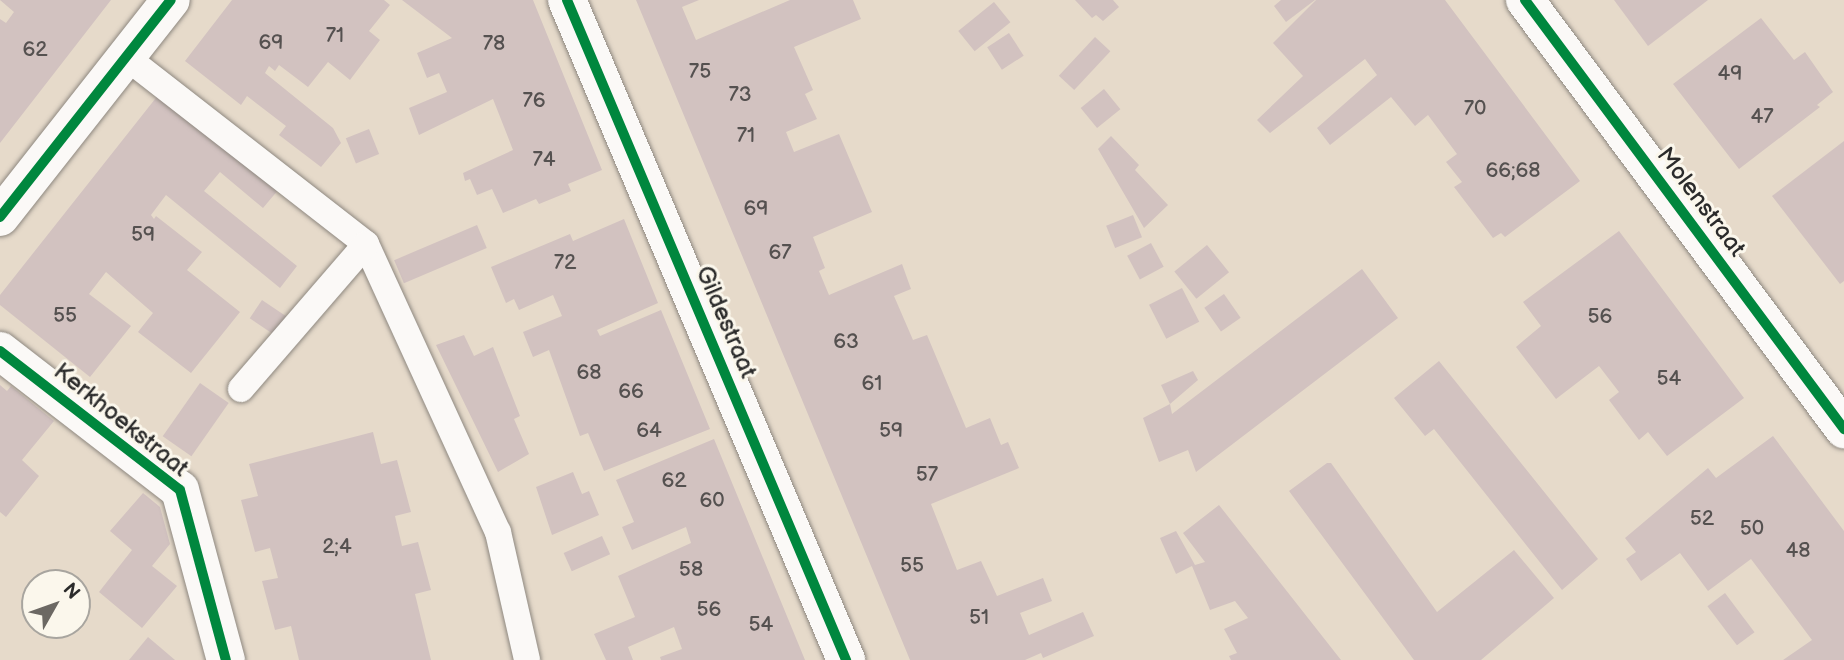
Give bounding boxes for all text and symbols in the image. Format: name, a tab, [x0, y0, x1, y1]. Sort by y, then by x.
house number: 71	[326, 23, 344, 49]
house number: 69	[259, 30, 283, 56]
house number: 78	[483, 31, 505, 57]
house number: 62	[22, 37, 48, 63]
house number: 75	[689, 59, 711, 85]
house number: 49	[1718, 61, 1742, 87]
house number: 73	[728, 82, 752, 108]
house number: 76	[522, 88, 546, 114]
house number: 70	[1464, 96, 1486, 122]
house number: 47	[1750, 104, 1774, 130]
house number: 71	[737, 123, 755, 149]
street label: Molenstraat	[1651, 142, 1751, 262]
house number: 74	[532, 147, 556, 173]
house number: 66;68	[1485, 158, 1541, 184]
house number: 69	[744, 196, 768, 222]
house number: 59	[131, 222, 155, 248]
house number: 67	[768, 240, 792, 266]
house number: 72	[554, 250, 576, 276]
street label: Gildestraat	[690, 262, 762, 382]
house number: 55	[53, 303, 77, 329]
house number: 56	[1588, 304, 1612, 330]
house number: 63	[833, 329, 859, 355]
street label: Kerkhoekstraat	[48, 357, 194, 483]
house number: 68	[576, 360, 602, 386]
house number: 54	[1657, 366, 1681, 392]
house number: 61	[862, 371, 882, 397]
house number: 66	[618, 379, 644, 405]
house number: 64	[636, 418, 662, 444]
house number: 59	[879, 418, 903, 444]
house number: 57	[916, 462, 938, 488]
house number: 62	[661, 468, 687, 494]
house number: 60	[699, 488, 725, 514]
house number: 52	[1690, 506, 1714, 532]
house number: 50	[1740, 516, 1764, 542]
house number: 2;4	[322, 534, 352, 560]
house number: 48	[1785, 538, 1811, 564]
house number: 55	[900, 553, 924, 579]
house number: 58	[679, 557, 703, 583]
north arrow	[21, 569, 91, 639]
text: N	[58, 579, 84, 604]
house number: 56	[697, 597, 721, 623]
house number: 51	[969, 605, 989, 631]
house number: 54	[749, 612, 773, 638]

